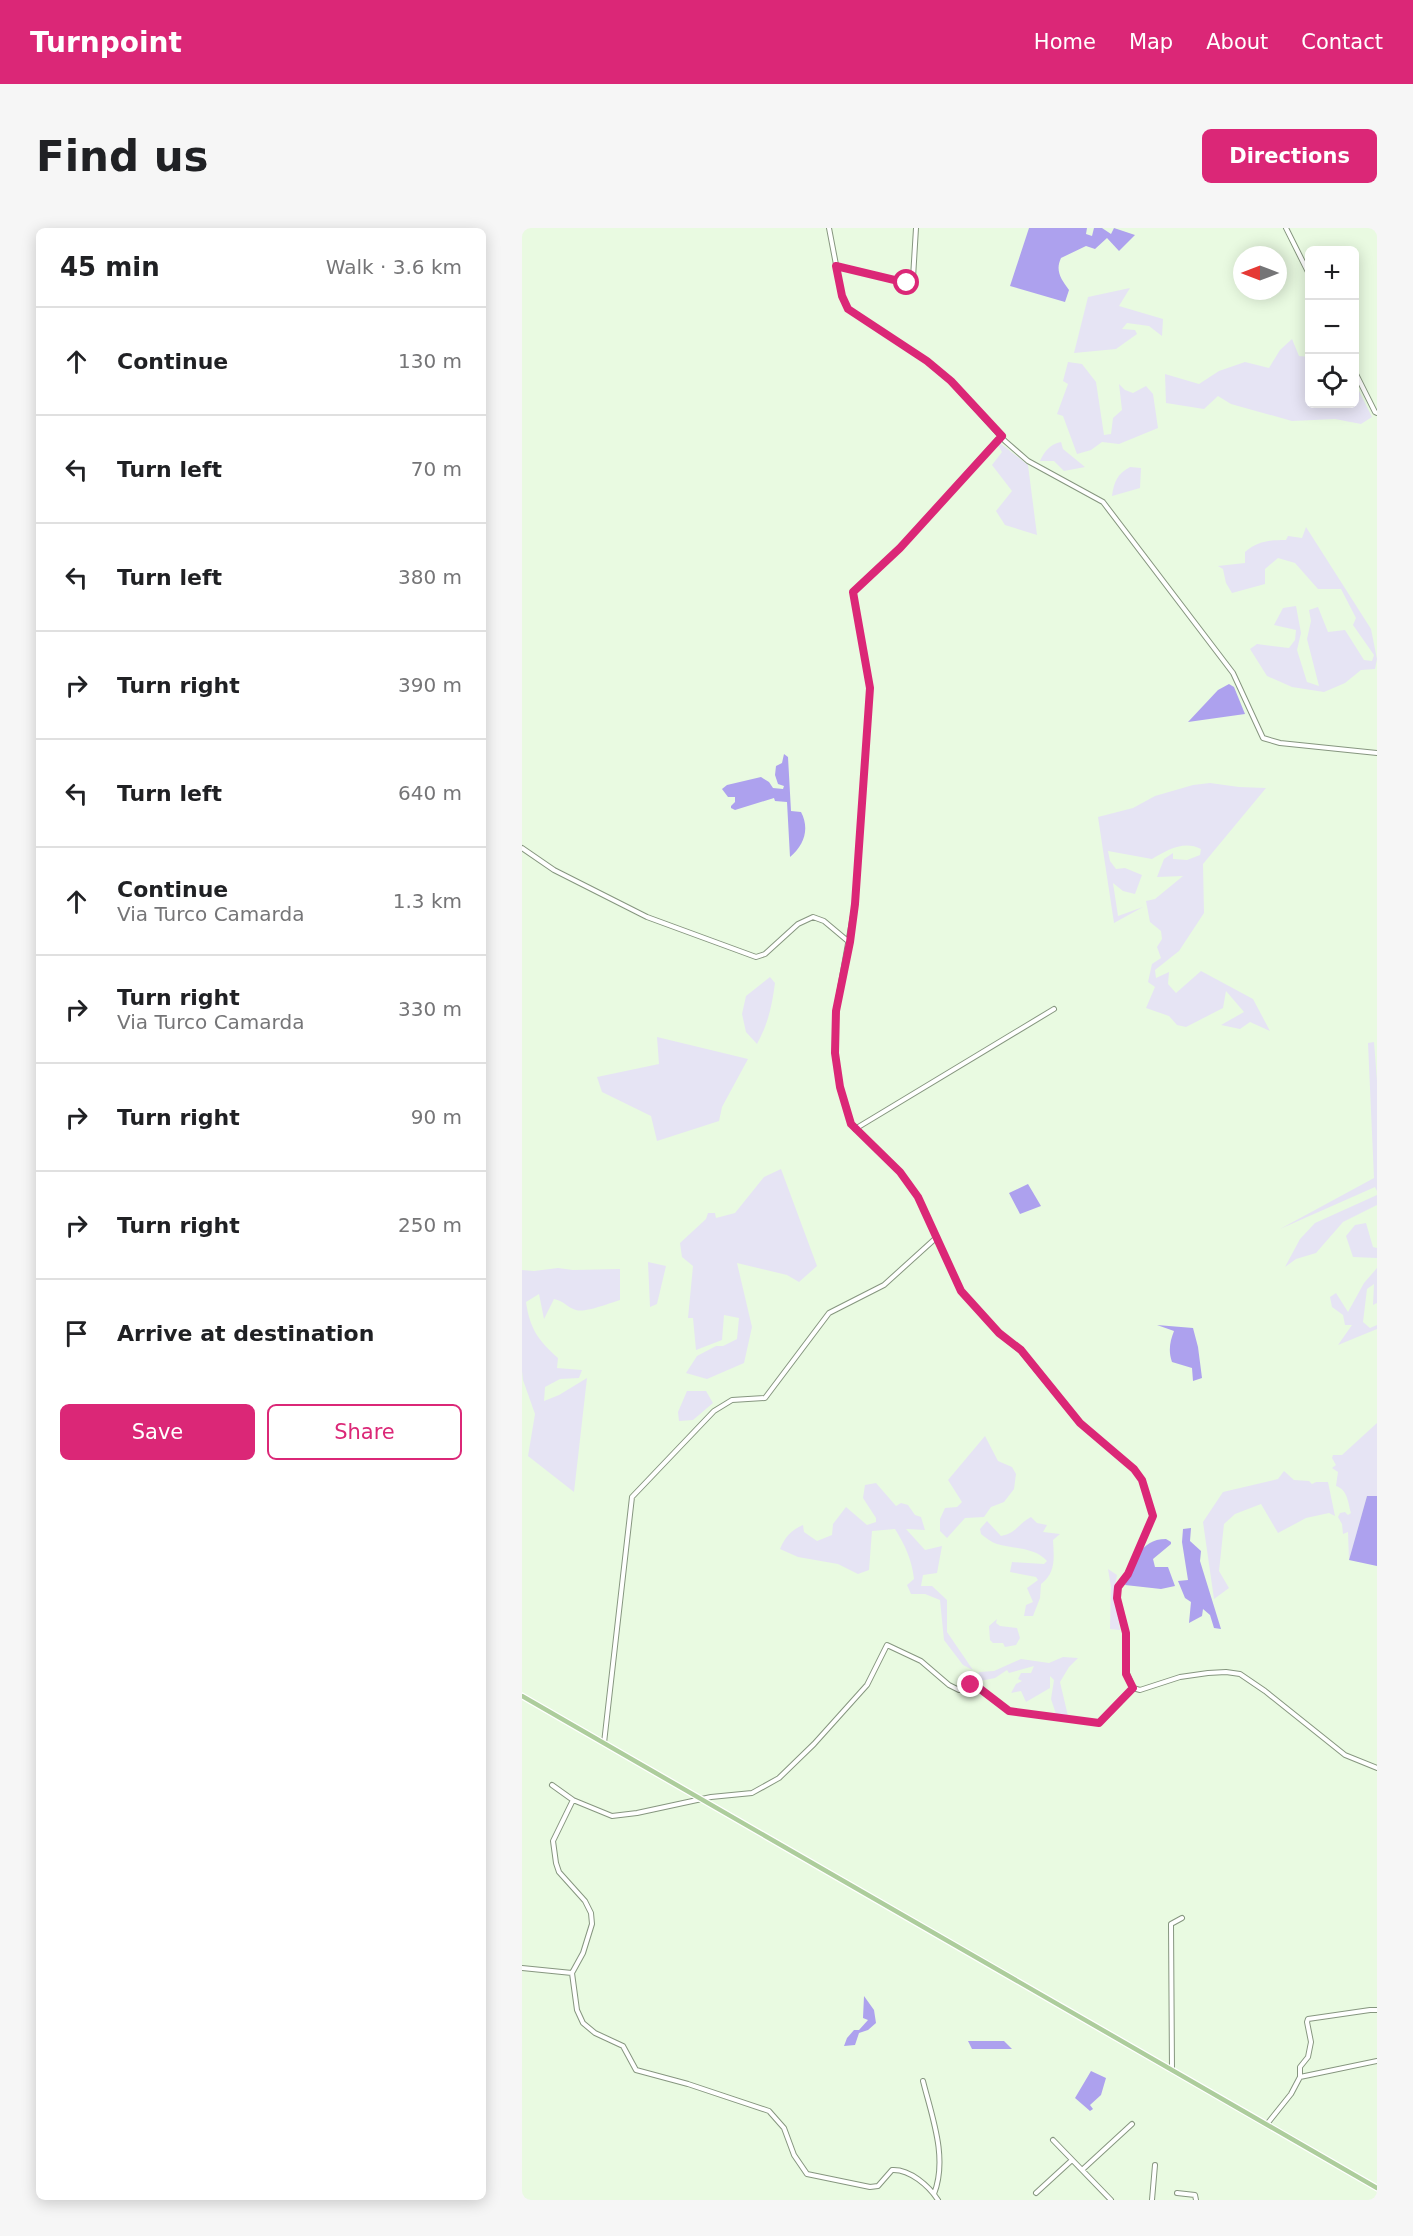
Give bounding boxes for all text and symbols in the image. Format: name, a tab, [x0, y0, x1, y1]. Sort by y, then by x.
text: Turnpoint	[30, 26, 182, 59]
text: Home	[1034, 30, 1096, 54]
text: Map	[1129, 30, 1173, 54]
text: About	[1206, 30, 1268, 54]
text: Contact	[1301, 30, 1383, 54]
button: Directions	[1202, 129, 1377, 183]
text: Find us	[36, 132, 209, 181]
north arrow	[1233, 246, 1287, 300]
map controls	[1305, 246, 1359, 408]
button: +	[1305, 246, 1359, 300]
text: 45 min	[60, 252, 160, 282]
text: Walk · 3.6 km	[326, 255, 462, 279]
route start	[893, 269, 919, 295]
button: −	[1305, 300, 1359, 354]
icon: ahead	[60, 345, 93, 378]
text: Continue	[117, 349, 228, 374]
text: 130 m	[398, 349, 462, 373]
button: locate	[1305, 354, 1359, 408]
icon: left	[60, 453, 93, 486]
text: Turn left	[117, 457, 222, 482]
text: 70 m	[411, 457, 462, 481]
icon: left	[60, 561, 93, 594]
text: Turn left	[117, 565, 222, 590]
text: 380 m	[398, 565, 462, 589]
icon: right	[60, 669, 93, 702]
text: Turn right	[117, 673, 240, 698]
text: 390 m	[398, 673, 462, 697]
icon: left	[60, 777, 93, 810]
text: Turn left	[117, 781, 222, 806]
text: 640 m	[398, 781, 462, 805]
text: Continue	[117, 877, 228, 902]
icon: ahead	[60, 885, 93, 918]
text: 1.3 km	[393, 889, 462, 913]
text: Via Turco Camarda	[117, 902, 304, 926]
text: Turn right	[117, 985, 240, 1010]
icon: right	[60, 993, 93, 1026]
text: 330 m	[398, 997, 462, 1021]
text: Via Turco Camarda	[117, 1010, 304, 1034]
icon: right	[60, 1101, 93, 1134]
text: Turn right	[117, 1105, 240, 1130]
text: 90 m	[411, 1105, 462, 1129]
icon: right	[60, 1209, 93, 1242]
text: Turn right	[117, 1213, 240, 1238]
text: 250 m	[398, 1213, 462, 1237]
icon: arrive	[60, 1317, 93, 1350]
text: Arrive at destination	[117, 1321, 374, 1346]
button: Save	[60, 1404, 255, 1460]
button: Share	[267, 1404, 462, 1460]
route end	[957, 1671, 983, 1697]

